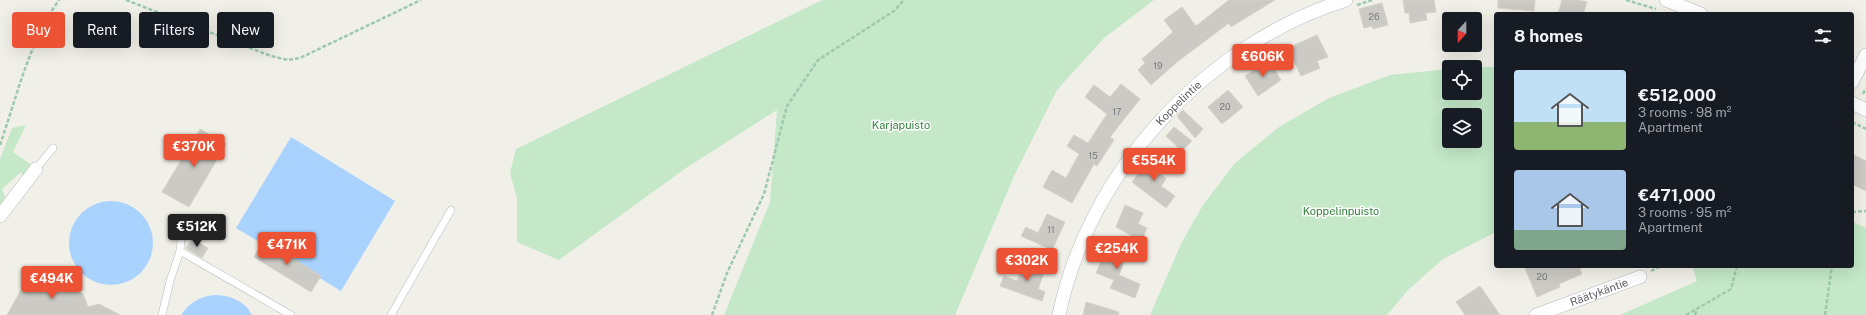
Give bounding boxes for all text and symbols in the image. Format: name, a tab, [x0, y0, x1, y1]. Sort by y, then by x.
house number: 26	[1369, 11, 1380, 22]
chip: Buy	[12, 12, 65, 48]
chip: Rent	[73, 12, 131, 48]
chip: Filters	[139, 12, 209, 48]
chip: New	[217, 12, 274, 48]
north arrow	[1442, 12, 1482, 52]
map controls	[1442, 12, 1482, 148]
icon: filters	[1812, 25, 1834, 47]
text: 8 homes	[1514, 26, 1583, 46]
pin: €606K	[1235, 44, 1291, 78]
text: €606K	[1241, 49, 1285, 64]
house number: 19	[1153, 60, 1163, 71]
button: locate	[1442, 60, 1482, 100]
street label: Koppelintie	[1153, 78, 1203, 128]
text: €512,000	[1638, 85, 1716, 105]
icon: home	[1546, 86, 1594, 134]
house number: 20	[1220, 101, 1231, 112]
text: 3 rooms · 98 m²	[1638, 105, 1732, 120]
house number: 17	[1112, 106, 1122, 117]
button: layers	[1442, 108, 1482, 148]
park label: Karjapuisto	[872, 119, 930, 131]
text: Apartment	[1638, 120, 1703, 135]
pin: €370K	[166, 134, 222, 168]
text: €370K	[173, 139, 215, 154]
pin: €554K	[1126, 148, 1182, 182]
house number: 15	[1088, 150, 1098, 161]
text: €554K	[1132, 153, 1176, 168]
text: €471,000	[1638, 185, 1716, 205]
icon: home	[1546, 186, 1594, 234]
park label: Koppelinpuisto	[1303, 205, 1379, 217]
text: 3 rooms · 95 m²	[1638, 205, 1732, 220]
pin: €512K	[169, 214, 225, 248]
text: €512K	[177, 219, 217, 234]
text: Apartment	[1638, 220, 1703, 235]
house number: 11	[1047, 224, 1055, 235]
pin: €471K	[259, 232, 315, 266]
pin: €254K	[1089, 236, 1145, 270]
text: €471K	[267, 237, 307, 252]
text: €254K	[1095, 241, 1139, 256]
pin: €302K	[999, 248, 1055, 282]
text: €302K	[1005, 253, 1049, 268]
pin: €494K	[24, 266, 80, 300]
text: €494K	[30, 271, 74, 286]
house number: 20	[1537, 271, 1548, 282]
street label: Räätykäntie	[1568, 276, 1630, 308]

